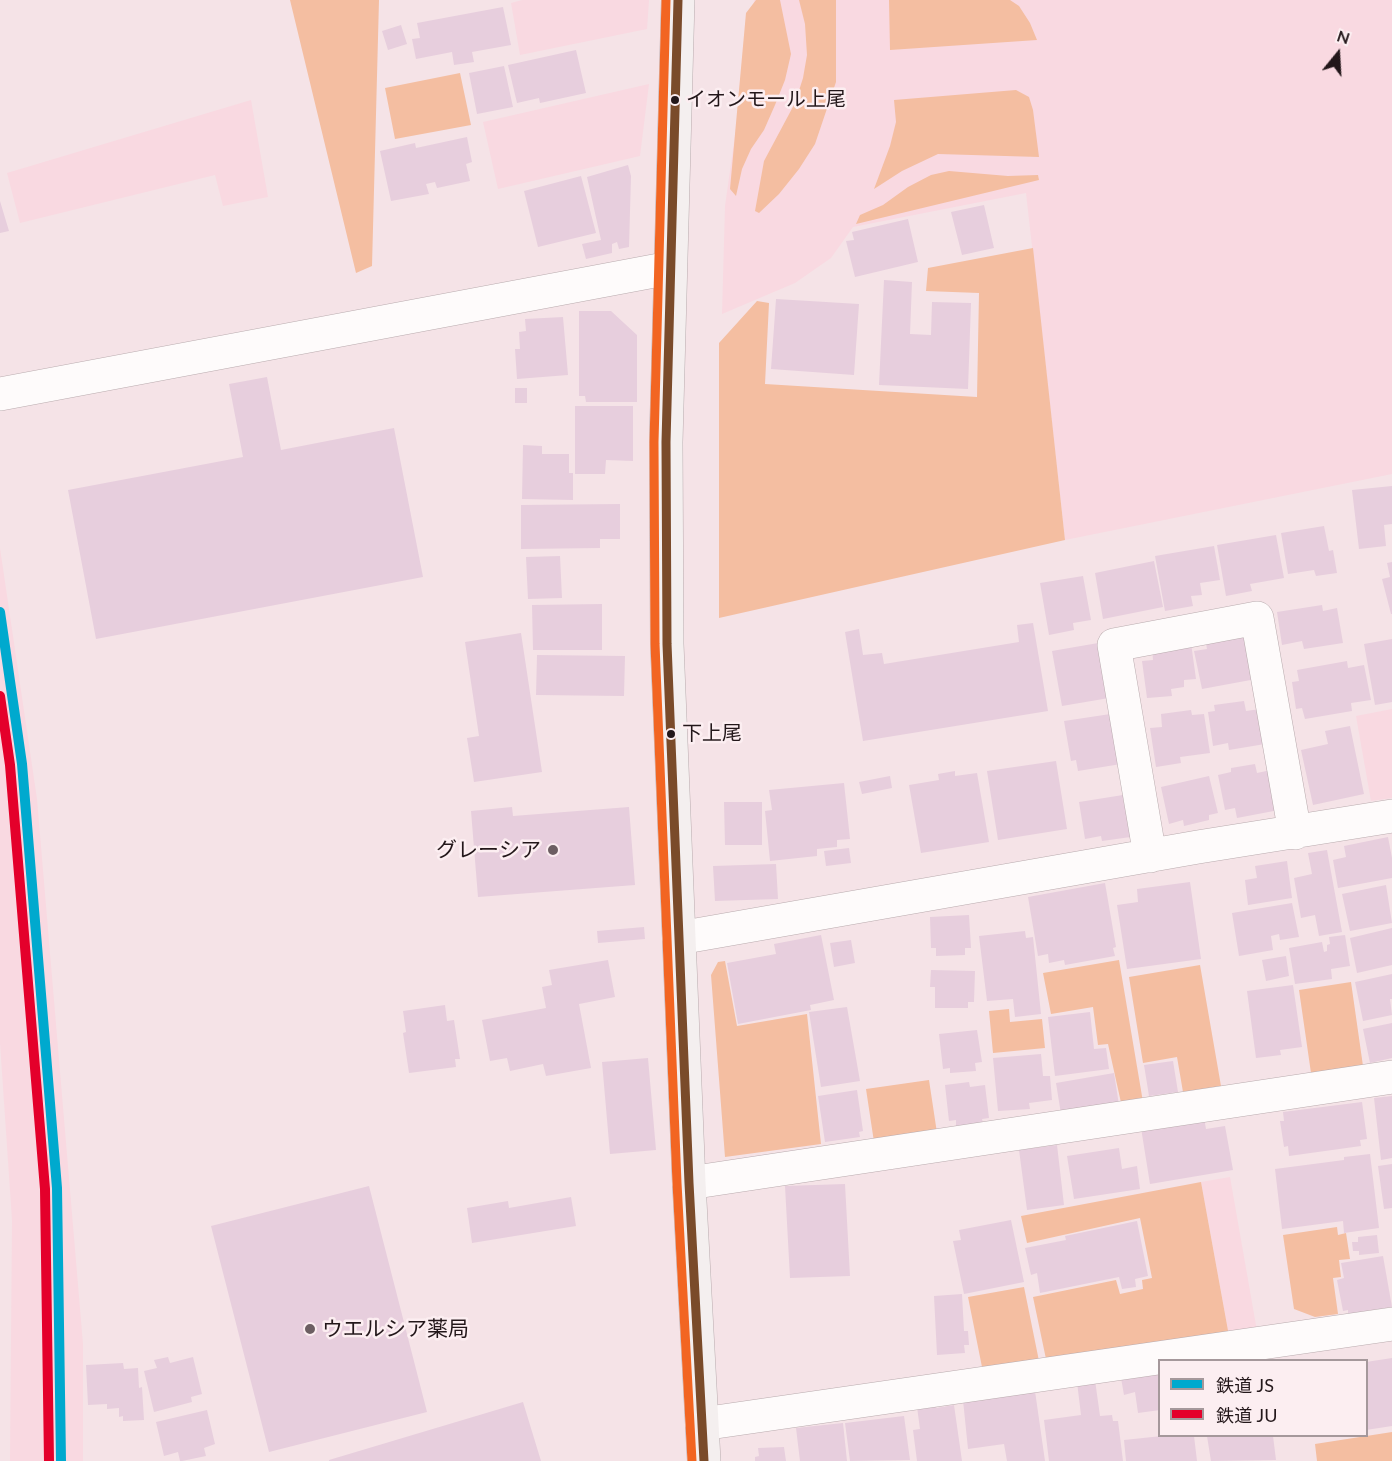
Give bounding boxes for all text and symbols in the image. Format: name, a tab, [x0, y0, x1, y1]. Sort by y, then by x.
north arrow	[1308, 24, 1368, 84]
text: N	[1335, 25, 1353, 47]
place label: イオンモール上尾	[686, 88, 846, 112]
marker: イオンモール上尾	[669, 94, 681, 106]
place label: 下上尾	[682, 722, 742, 746]
marker: 下上尾	[665, 728, 677, 740]
place label: グレーシア	[436, 837, 541, 863]
marker: グレーシア	[546, 843, 560, 857]
place label: ウエルシア薬局	[322, 1316, 469, 1342]
marker: ウエルシア薬局	[303, 1322, 317, 1336]
legend	[1158, 1359, 1368, 1437]
text: 鉄道 JS	[1216, 1374, 1274, 1396]
text: 鉄道 JU	[1216, 1404, 1277, 1426]

